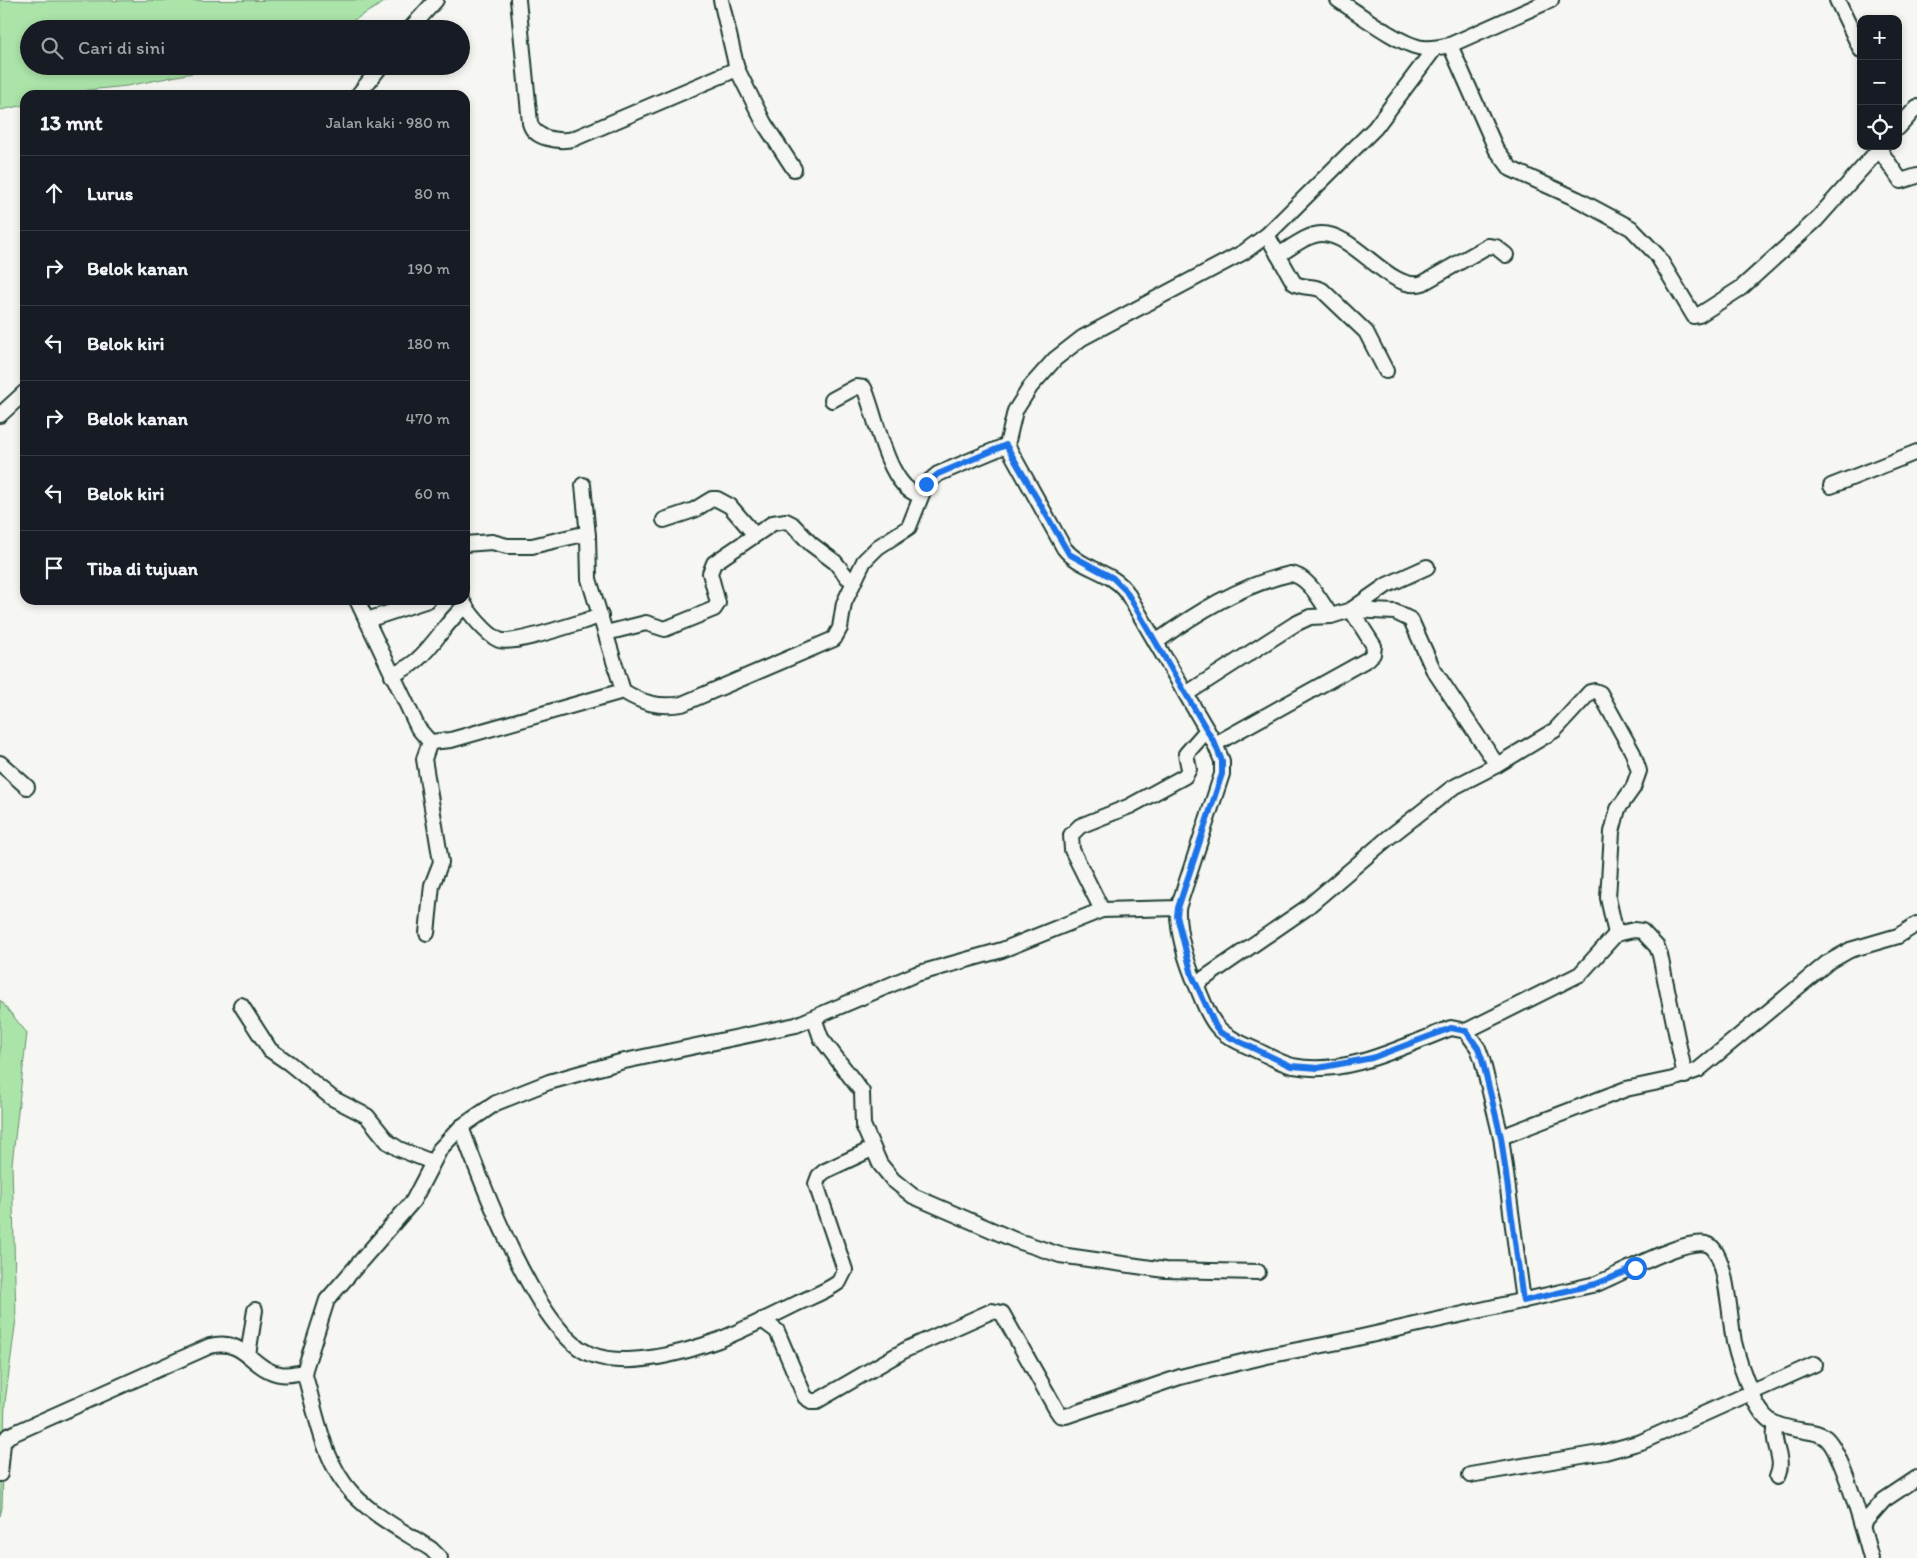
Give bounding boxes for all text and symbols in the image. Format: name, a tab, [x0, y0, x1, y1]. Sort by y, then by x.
map controls	[1857, 15, 1902, 150]
button: +	[1857, 15, 1902, 60]
search box	[20, 20, 470, 75]
icon: search	[38, 34, 66, 62]
text: Cari di sini	[78, 36, 165, 59]
button: −	[1857, 60, 1902, 105]
button: locate	[1857, 105, 1902, 150]
text: 13 mnt	[40, 110, 103, 135]
text: Jalan kaki · 980 m	[326, 113, 450, 132]
icon: ahead	[40, 179, 68, 207]
text: Lurus	[87, 182, 133, 205]
text: 80 m	[414, 184, 450, 203]
icon: right	[40, 254, 68, 282]
text: Belok kanan	[87, 257, 188, 280]
text: 190 m	[407, 259, 450, 278]
icon: left	[40, 329, 68, 357]
text: Belok kiri	[87, 332, 164, 355]
text: 180 m	[407, 334, 450, 353]
icon: right	[40, 404, 68, 432]
text: Belok kanan	[87, 407, 188, 430]
text: 470 m	[406, 409, 450, 428]
route end	[915, 473, 938, 496]
icon: left	[40, 479, 68, 507]
text: Belok kiri	[87, 482, 164, 505]
text: 60 m	[415, 484, 450, 503]
icon: arrive	[40, 554, 68, 582]
text: Tiba di tujuan	[87, 557, 198, 580]
route start	[1624, 1257, 1647, 1280]

